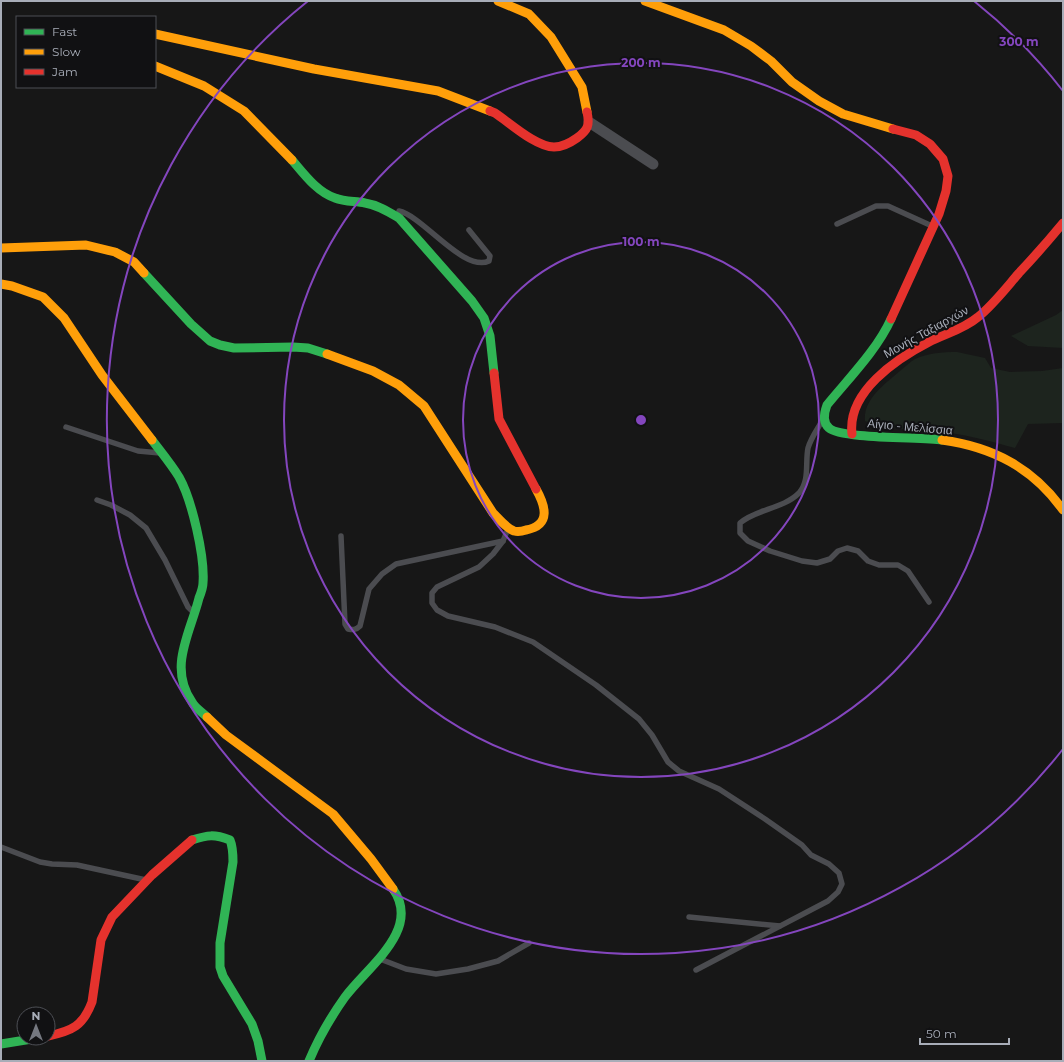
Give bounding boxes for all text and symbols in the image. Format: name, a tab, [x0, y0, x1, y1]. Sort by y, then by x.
legend	[16, 16, 156, 88]
text: Fast	[52, 24, 77, 39]
text: 300 m	[998, 34, 1039, 49]
text: Slow	[52, 44, 81, 59]
text: 200 m	[621, 55, 661, 70]
text: Jam	[51, 64, 78, 79]
text: 100 m	[623, 234, 659, 249]
street label: Μονής Ταξιαρχών	[881, 302, 971, 361]
centre of rings	[634, 413, 648, 427]
street label: Αίγιο - Μελίσσια	[867, 415, 953, 438]
north arrow	[16, 1006, 56, 1046]
text: N	[32, 1009, 40, 1023]
scale bar	[920, 1020, 1009, 1046]
text: 50 m	[926, 1026, 957, 1041]

